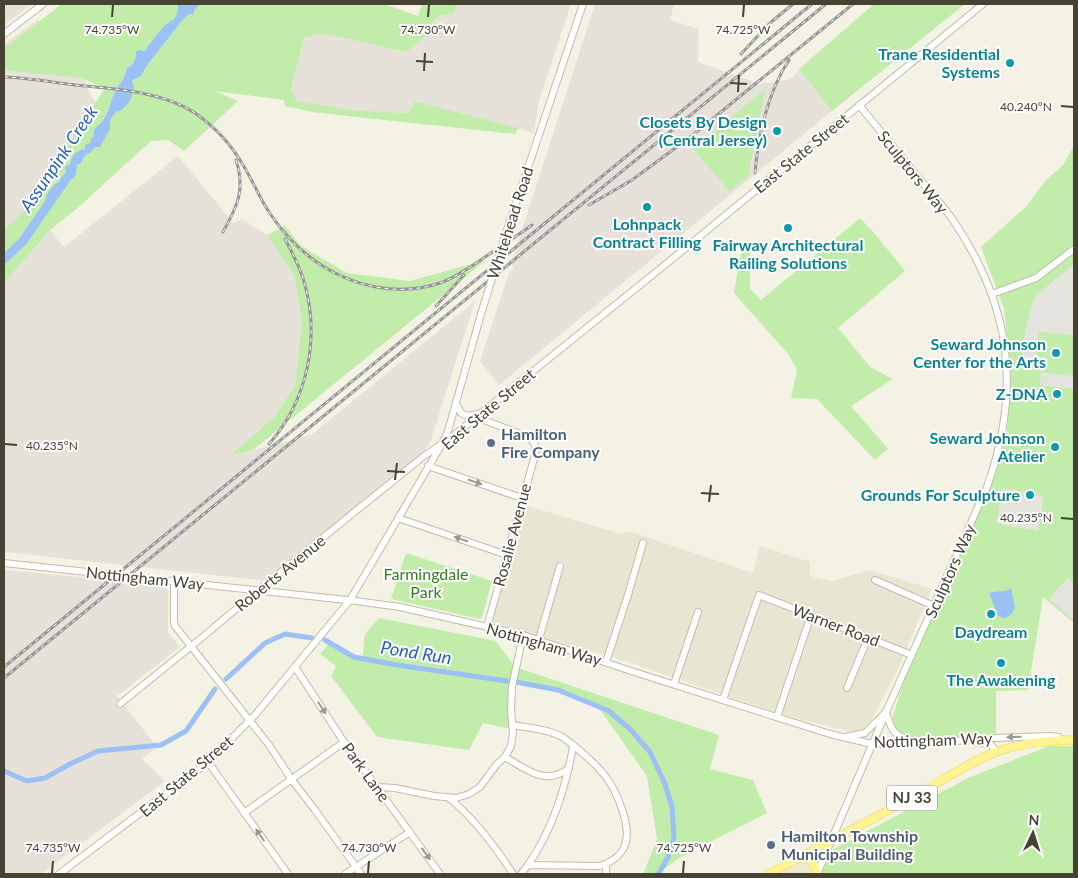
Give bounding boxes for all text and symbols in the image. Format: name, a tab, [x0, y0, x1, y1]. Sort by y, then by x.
text: 74.735°W	[84, 22, 140, 37]
text: 74.730°W	[400, 22, 456, 37]
text: 74.725°W	[715, 22, 771, 37]
place label: Trane Residential Systems	[878, 44, 1000, 81]
marker: Trane Residential Systems	[1004, 57, 1016, 69]
text: 40.240°N	[1000, 99, 1052, 114]
water label: Assunpink Creek	[14, 101, 102, 217]
street label: East State Street	[750, 109, 852, 197]
place label: Closets By Design (Central Jersey)	[639, 112, 767, 149]
marker: Closets By Design (Central Jersey)	[771, 125, 783, 137]
street label: Sculptors Way	[874, 127, 953, 217]
street label: Whitehead Road	[482, 164, 537, 282]
marker: Lohnpack Contract Filling	[641, 201, 653, 213]
place label: Lohnpack Contract Filling	[593, 214, 702, 251]
marker: Fairway Architectural Railing Solutions	[782, 222, 794, 234]
place label: Fairway Architectural Railing Solutions	[713, 235, 863, 272]
place label: Seward Johnson Center for the Arts	[913, 334, 1046, 371]
marker: Seward Johnson Center for the Arts	[1050, 347, 1062, 359]
street label: East State Street	[437, 364, 538, 453]
place label: Z-DNA	[996, 384, 1048, 403]
marker: Z-DNA	[1051, 388, 1063, 400]
place label: Hamilton Fire Company	[501, 424, 600, 461]
place label: Seward Johnson Atelier	[930, 428, 1045, 465]
marker: Hamilton Fire Company	[485, 437, 497, 449]
text: 40.235°N	[26, 438, 78, 453]
marker: Seward Johnson Atelier	[1049, 441, 1061, 453]
one-way arrow	[467, 479, 482, 486]
street label: Rosalie Avenue	[489, 481, 534, 589]
place label: Grounds For Sculpture	[861, 485, 1020, 504]
marker: Grounds For Sculpture	[1024, 489, 1036, 501]
text: 40.235°N	[1000, 510, 1052, 525]
street label: Sculptors Way	[920, 520, 979, 621]
street label: Roberts Avenue	[231, 530, 329, 615]
one-way arrow	[453, 535, 468, 542]
street label: Nottingham Way	[85, 562, 206, 593]
park label: Farmingdale Park	[384, 564, 468, 601]
street label: Warner Road	[790, 599, 882, 650]
marker: Daydream	[985, 608, 997, 620]
street label: Nottingham Way	[485, 618, 604, 669]
place label: Daydream	[955, 622, 1027, 641]
water label: Pond Run	[379, 636, 453, 668]
marker: The Awakening	[995, 657, 1007, 669]
place label: The Awakening	[946, 670, 1056, 689]
one-way arrow	[317, 701, 327, 714]
street label: Nottingham Way	[873, 728, 993, 751]
street label: East State Street	[135, 731, 236, 820]
one-way arrow	[1006, 734, 1022, 742]
street label: Park Lane	[338, 738, 394, 805]
road number: NJ 33	[887, 786, 937, 810]
north arrow	[1008, 808, 1058, 858]
text: N	[1028, 811, 1040, 828]
place label: Hamilton Township Municipal Building	[781, 826, 918, 863]
one-way arrow	[255, 828, 265, 842]
marker: Hamilton Township Municipal Building	[765, 839, 777, 851]
text: 74.735°W	[25, 840, 81, 855]
text: 74.730°W	[341, 840, 397, 855]
text: 74.725°W	[656, 840, 712, 855]
one-way arrow	[421, 847, 431, 861]

